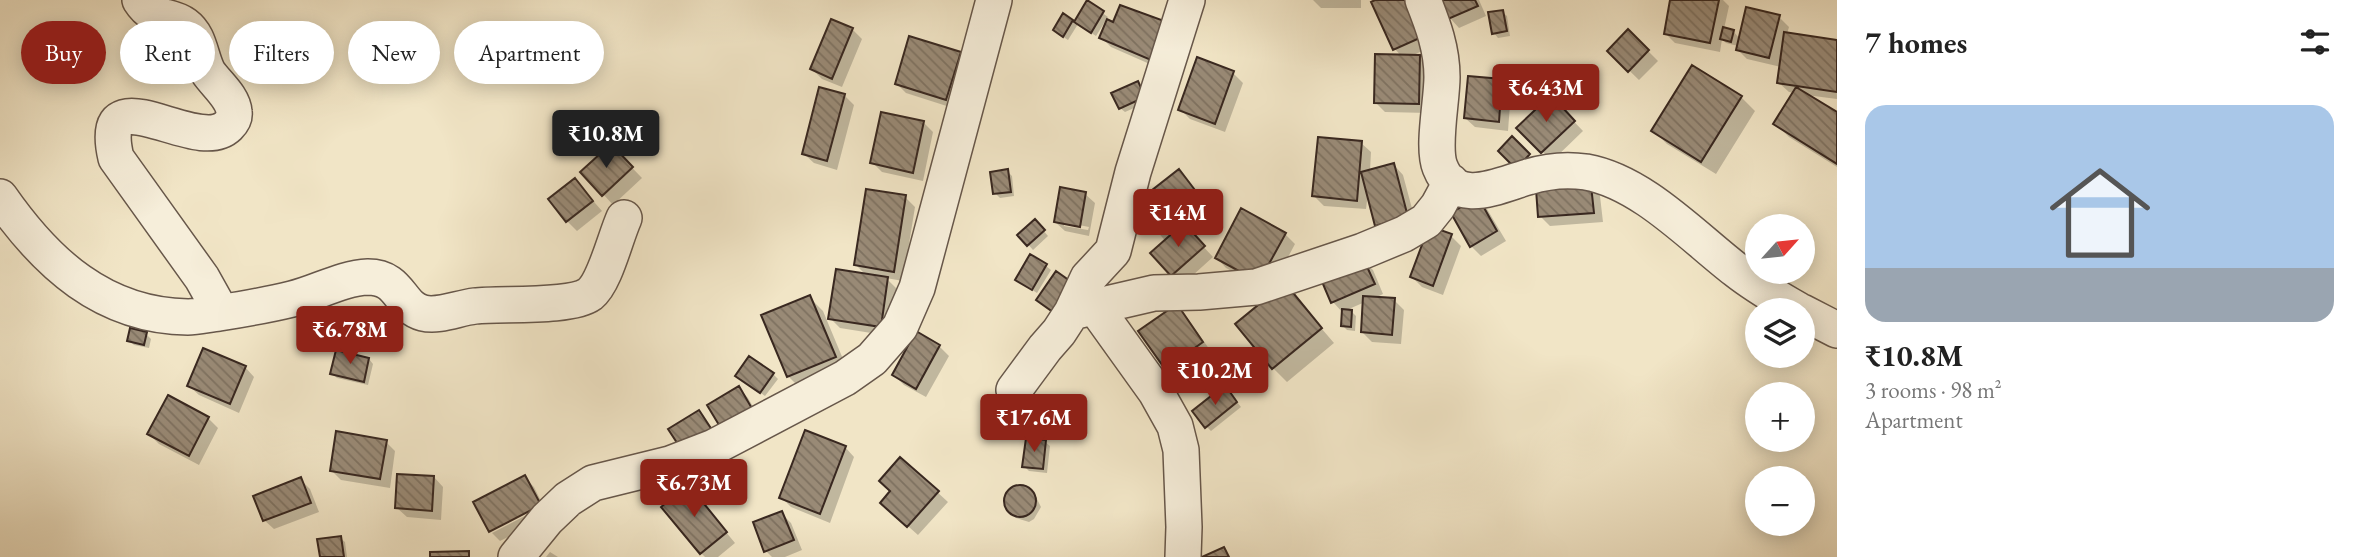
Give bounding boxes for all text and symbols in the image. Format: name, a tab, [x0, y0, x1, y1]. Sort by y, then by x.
chip: Buy	[21, 21, 106, 84]
chip: Rent	[120, 21, 215, 84]
chip: Filters	[229, 21, 334, 84]
chip: New	[348, 21, 440, 84]
chip: Apartment	[454, 21, 604, 84]
text: 7 homes	[1865, 23, 1967, 62]
icon: filters	[2296, 23, 2334, 61]
pin: ₹6.43M	[1489, 64, 1603, 124]
text: ₹6.43M	[1508, 72, 1584, 102]
pin: ₹10.8M	[549, 110, 663, 170]
text: ₹10.8M	[568, 118, 644, 148]
icon: home	[2037, 150, 2163, 276]
pin: ₹14M	[1137, 190, 1219, 249]
text: ₹14M	[1149, 197, 1207, 227]
north arrow	[1745, 214, 1815, 284]
map controls	[1745, 214, 1815, 536]
button: layers	[1745, 298, 1815, 368]
pin: ₹6.78M	[293, 306, 407, 366]
text: ₹6.78M	[312, 314, 388, 344]
text: ₹10.8M	[1865, 336, 1963, 375]
pin: ₹10.2M	[1158, 348, 1272, 407]
text: ₹10.2M	[1177, 355, 1253, 385]
text: 3 rooms · 98 m²	[1865, 375, 2002, 405]
button: +	[1745, 382, 1815, 452]
pin: ₹17.6M	[977, 394, 1091, 454]
text: ₹17.6M	[996, 402, 1072, 432]
text: Apartment	[1865, 405, 1963, 435]
pin: ₹6.73M	[637, 460, 751, 519]
button: −	[1745, 466, 1815, 536]
text: ₹6.73M	[656, 467, 732, 497]

